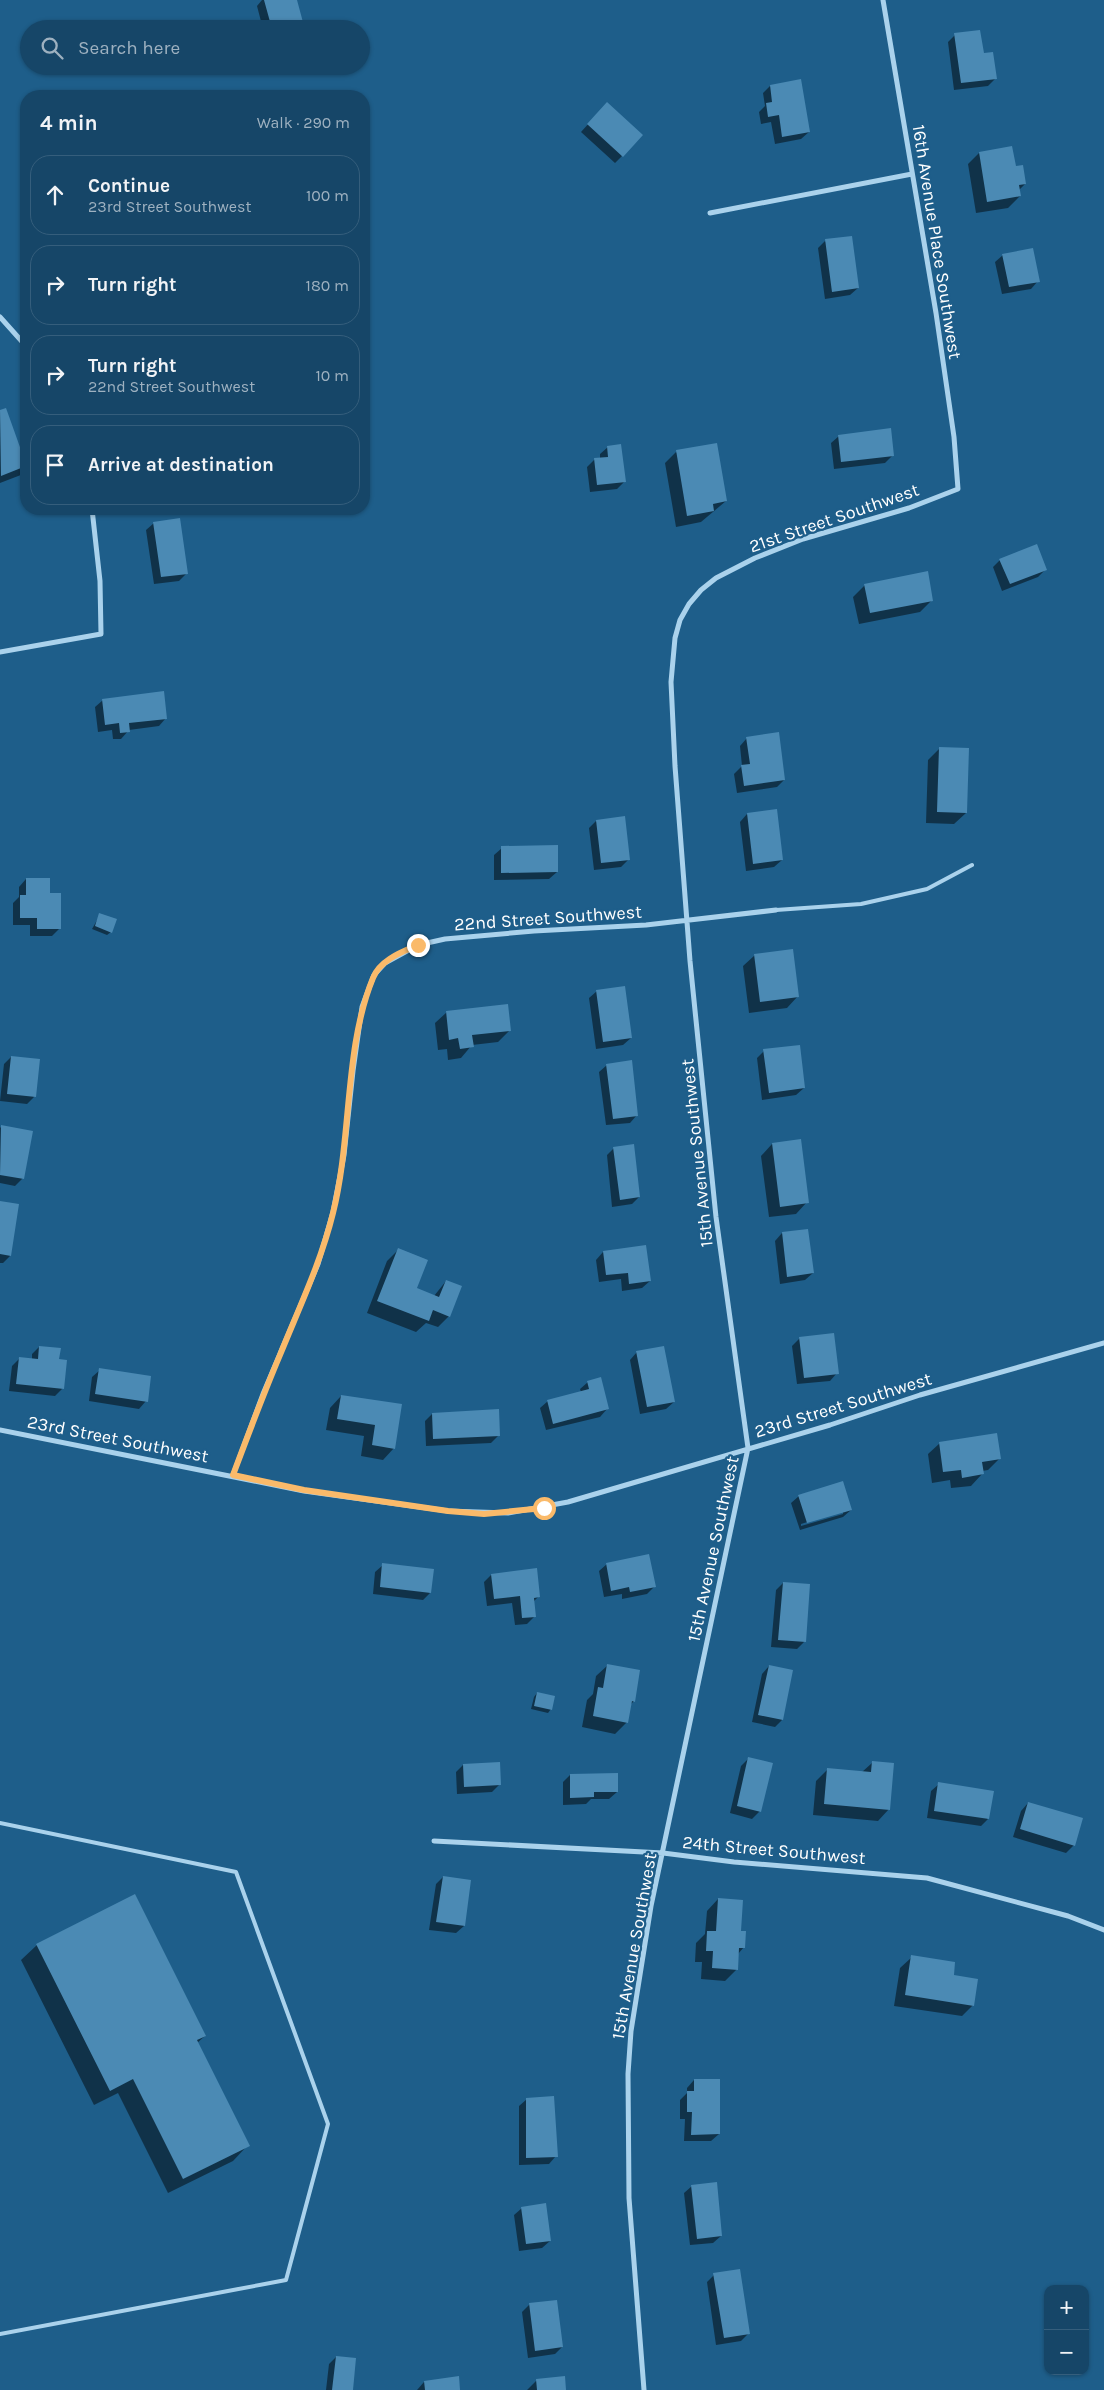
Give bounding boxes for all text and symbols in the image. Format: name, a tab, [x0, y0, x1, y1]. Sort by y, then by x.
search box	[20, 20, 370, 75]
icon: search	[38, 34, 66, 62]
text: Search here	[78, 37, 180, 59]
text: 4 min	[40, 111, 98, 135]
text: Walk · 290 m	[257, 113, 350, 132]
street label: 16th Avenue Place Southwest	[908, 123, 966, 361]
text: Continue	[88, 175, 170, 197]
icon: ahead	[41, 181, 69, 209]
text: 100 m	[306, 186, 349, 205]
text: 23rd Street Southwest	[88, 197, 252, 216]
icon: right	[41, 271, 69, 299]
text: Turn right	[88, 274, 177, 296]
text: 180 m	[306, 276, 349, 295]
text: Turn right	[88, 355, 177, 377]
icon: right	[41, 361, 69, 389]
text: 10 m	[315, 366, 349, 385]
text: 22nd Street Southwest	[88, 377, 255, 396]
icon: arrive	[41, 451, 69, 479]
text: Arrive at destination	[88, 454, 274, 476]
street label: 21st Street Southwest	[746, 478, 922, 557]
street label: 22nd Street Southwest	[453, 900, 643, 936]
route end	[407, 934, 430, 957]
street label: 15th Avenue Southwest	[676, 1057, 718, 1248]
street label: 23rd Street Southwest	[752, 1368, 934, 1442]
street label: 23rd Street Southwest	[26, 1411, 211, 1467]
street label: 15th Avenue Southwest	[683, 1454, 743, 1644]
route start	[533, 1497, 556, 1520]
street label: 24th Street Southwest	[681, 1831, 867, 1869]
street label: 15th Avenue Southwest	[607, 1851, 661, 2041]
map controls	[1044, 2285, 1089, 2375]
button: +	[1044, 2285, 1089, 2330]
button: −	[1044, 2330, 1089, 2375]

